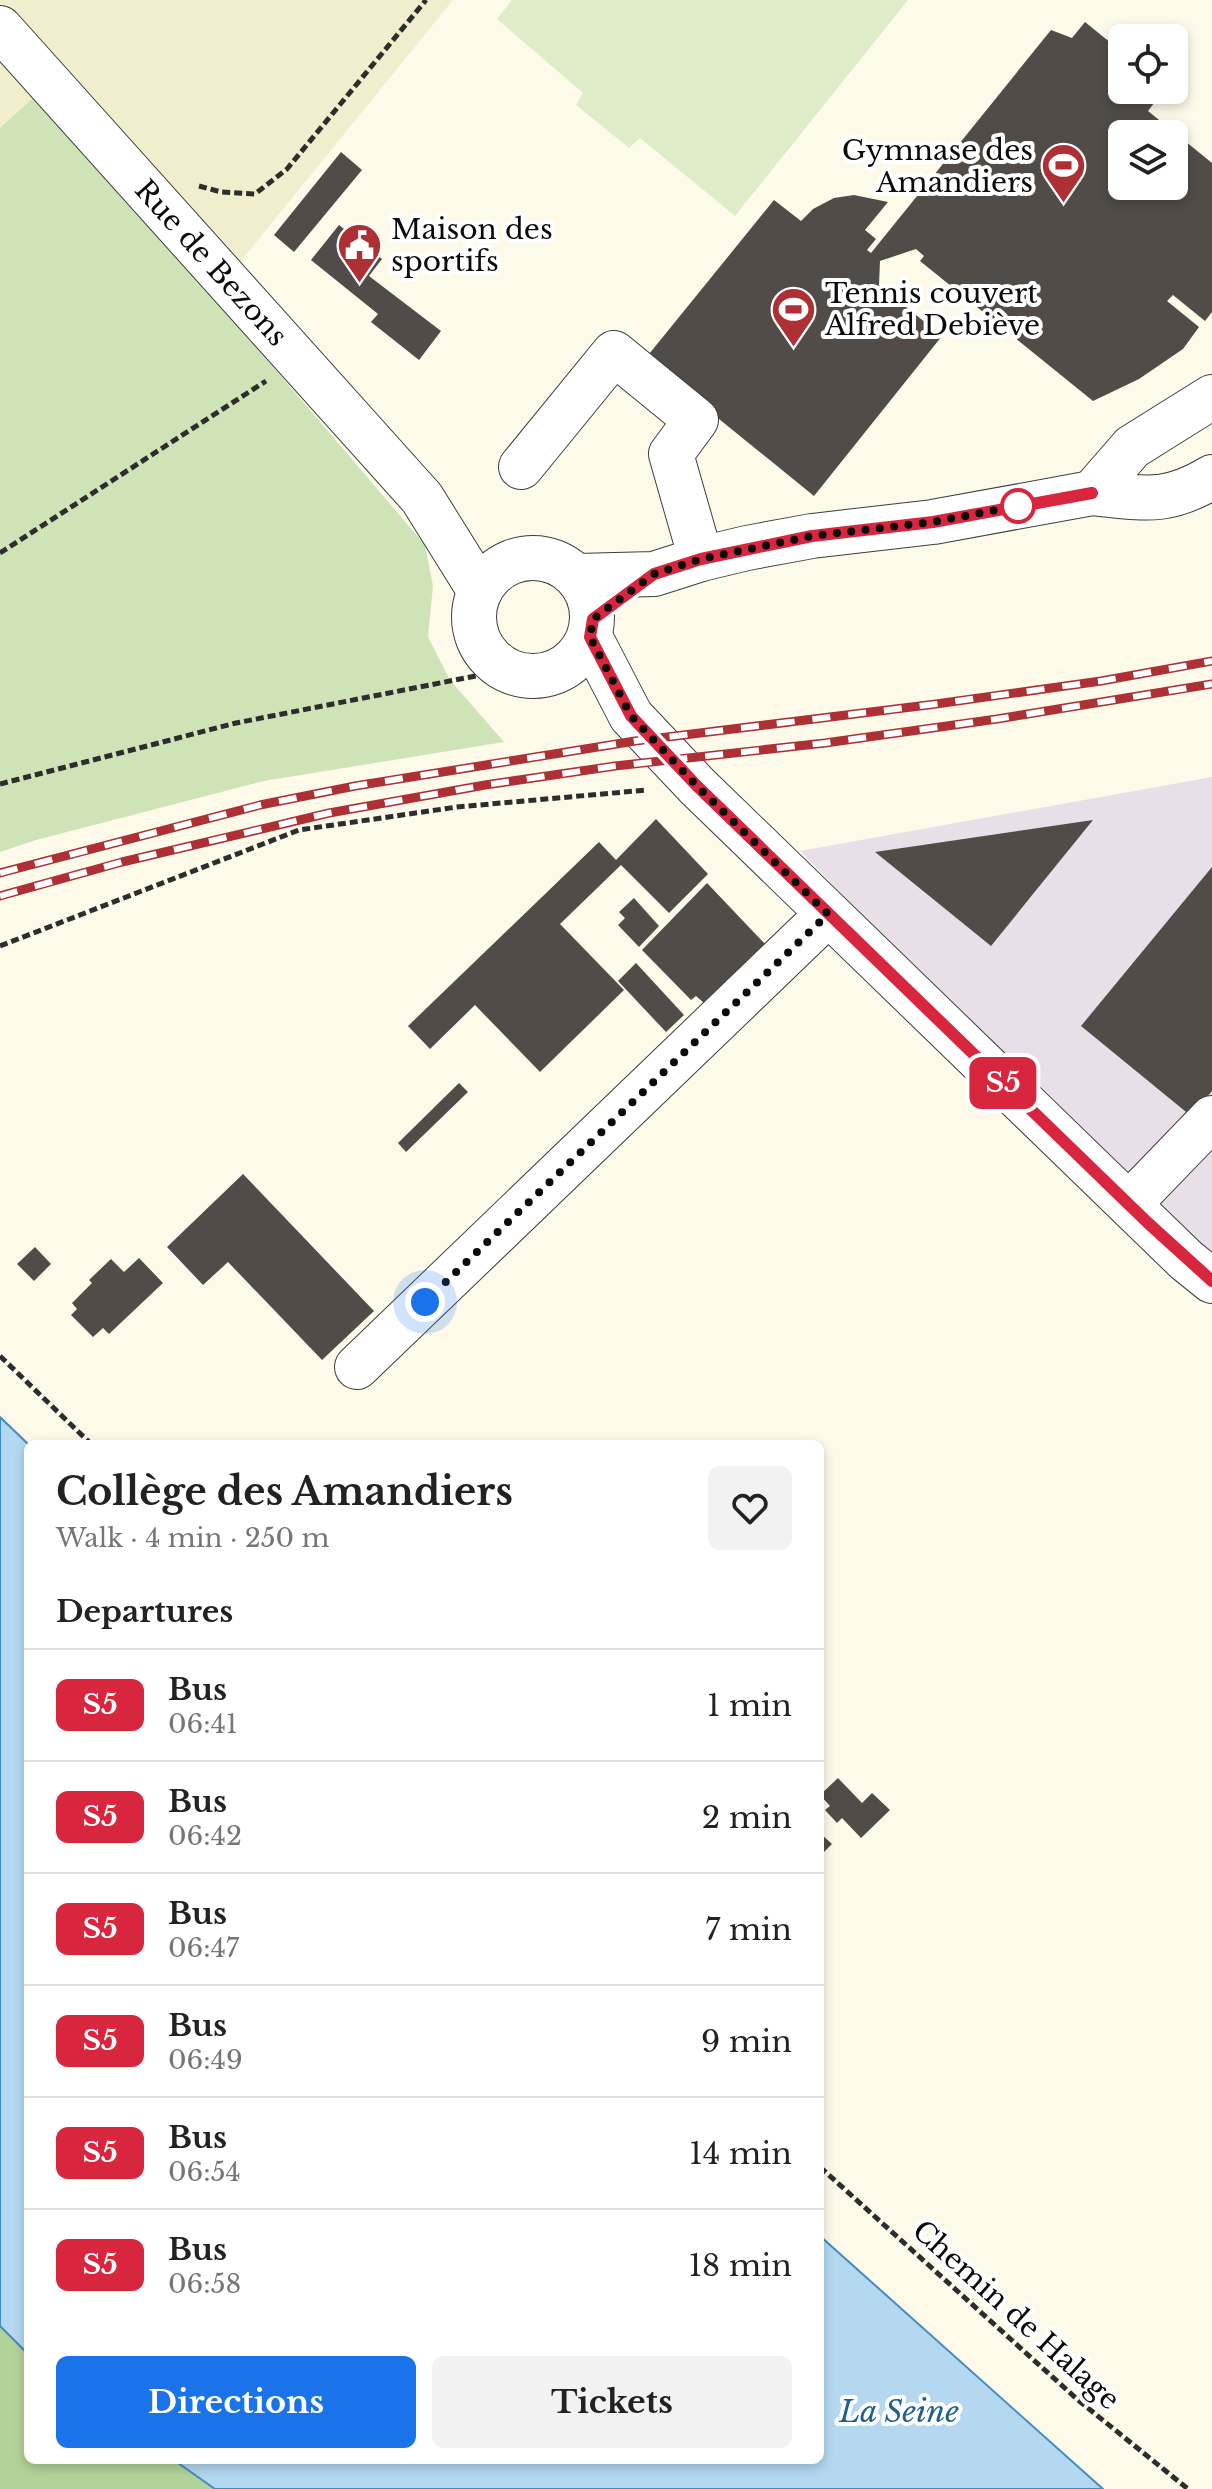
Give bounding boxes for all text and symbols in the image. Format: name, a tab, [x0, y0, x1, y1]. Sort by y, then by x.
map controls	[1108, 24, 1188, 200]
button: locate	[1108, 24, 1188, 104]
button: layers	[1108, 120, 1188, 200]
place label: Gymnase des Amandiers	[842, 133, 1033, 200]
sports icon: Gymnase des Amandiers	[1040, 142, 1088, 205]
street label: Rue de Bezons	[127, 173, 295, 353]
place label: Maison des sportifs	[391, 212, 553, 279]
public building icon: Maison des sportifs	[336, 221, 384, 284]
place label: Tennis couvert Alfred Debiève	[824, 276, 1040, 343]
sports icon: Tennis couvert Alfred Debiève	[770, 285, 818, 348]
unlabelled marker	[1001, 489, 1035, 523]
line badge: S5	[967, 1057, 1039, 1109]
text: S5	[985, 1065, 1021, 1100]
your location	[405, 1282, 445, 1322]
button: heart	[708, 1466, 792, 1550]
text: Collège des Amandiers	[56, 1468, 513, 1515]
text: Walk · 4 min · 250 m	[56, 1522, 330, 1554]
text: Departures	[56, 1593, 233, 1630]
text: Bus	[168, 1671, 227, 1708]
text: S5	[82, 1687, 118, 1722]
text: 1 min	[707, 1687, 792, 1724]
text: 06:41	[168, 1708, 238, 1740]
text: Bus	[168, 1783, 227, 1820]
text: S5	[82, 1799, 118, 1834]
text: 2 min	[702, 1799, 792, 1836]
text: 06:42	[168, 1820, 242, 1852]
text: Bus	[168, 1895, 227, 1932]
text: S5	[82, 1911, 118, 1946]
text: 7 min	[705, 1911, 792, 1948]
text: 06:47	[168, 1932, 239, 1964]
text: Bus	[168, 2007, 227, 2044]
text: S5	[82, 2023, 118, 2058]
text: 9 min	[701, 2023, 792, 2060]
text: 06:49	[168, 2044, 243, 2076]
text: Bus	[168, 2119, 227, 2156]
text: S5	[82, 2135, 118, 2170]
text: 14 min	[689, 2135, 792, 2172]
text: 06:54	[168, 2156, 241, 2188]
street label: Chemin de Halage	[905, 2213, 1127, 2417]
text: Bus	[168, 2231, 227, 2268]
text: S5	[82, 2247, 118, 2282]
text: 18 min	[689, 2247, 792, 2284]
text: 06:58	[168, 2268, 241, 2300]
button: Directions	[56, 2356, 416, 2448]
button: Tickets	[432, 2356, 792, 2448]
water label: La Seine	[838, 2393, 959, 2430]

